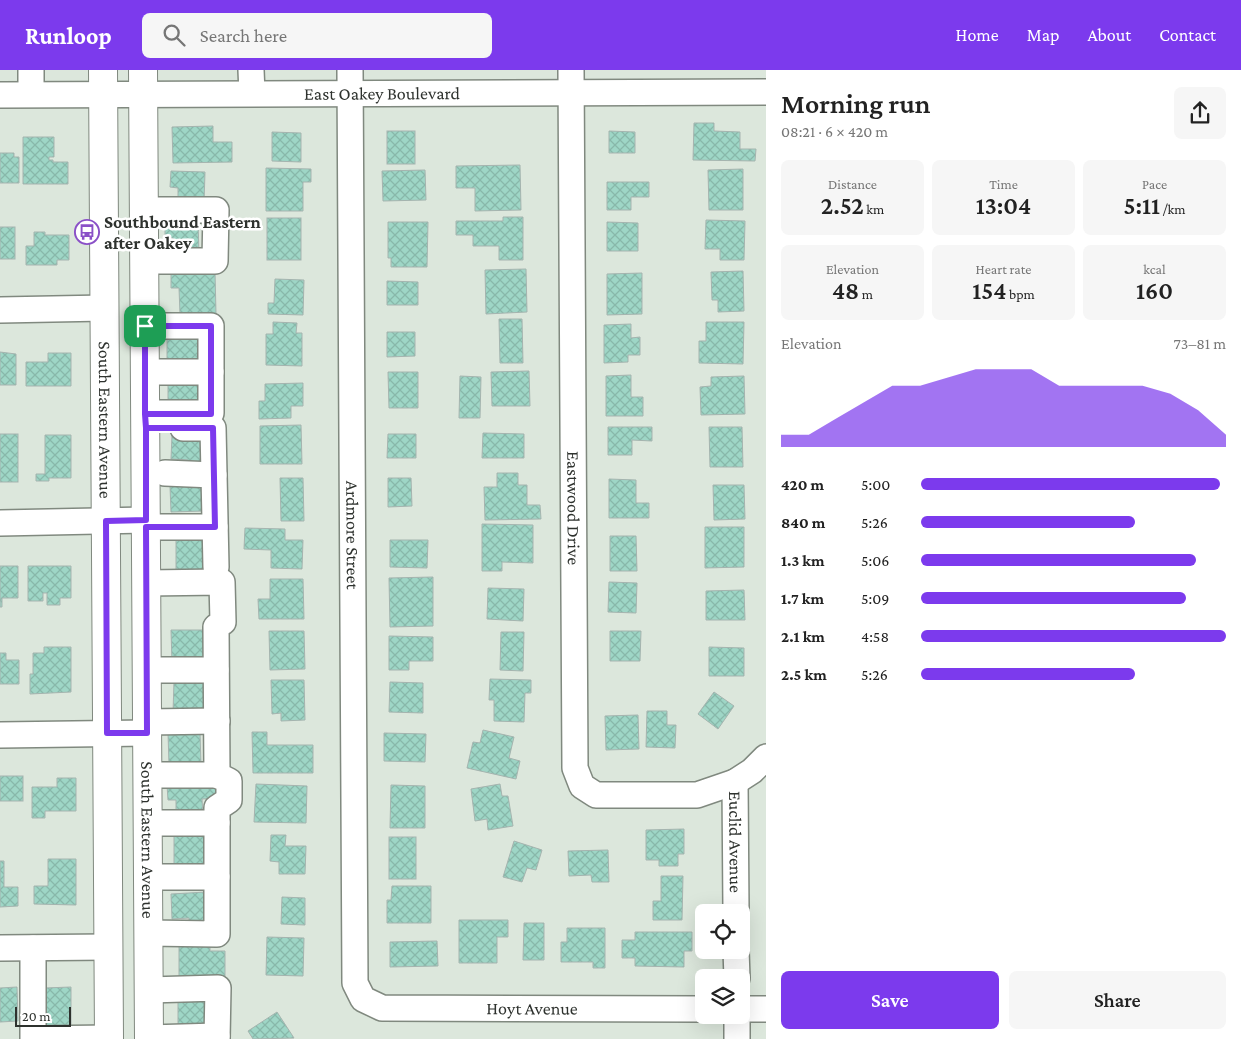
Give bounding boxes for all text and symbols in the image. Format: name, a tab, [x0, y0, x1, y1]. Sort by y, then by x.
search box	[142, 13, 492, 58]
icon: search	[160, 21, 188, 49]
text: Runloop	[25, 22, 112, 49]
text: Search here	[200, 25, 287, 46]
text: Home	[956, 25, 999, 45]
text: Map	[1027, 25, 1059, 45]
text: About	[1087, 25, 1131, 45]
text: Contact	[1159, 25, 1216, 45]
street label: East Oakey Boulevard	[304, 83, 461, 104]
button: share	[1174, 87, 1226, 139]
text: Morning run	[781, 88, 930, 119]
text: 08:21 · 6 × 420 m	[781, 123, 888, 140]
text: Distance	[828, 176, 877, 192]
text: Time	[989, 176, 1018, 192]
text: Pace	[1142, 176, 1167, 192]
text: 2.52	[821, 192, 864, 219]
text: 13:04	[976, 192, 1031, 219]
text: 5:11	[1123, 192, 1160, 219]
text: km	[864, 201, 884, 217]
text: /km	[1160, 201, 1186, 217]
place label: Southbound Eastern after Oakey	[104, 212, 262, 253]
bus stop icon: Southbound Eastern after Oakey	[74, 219, 100, 245]
text: Elevation	[826, 261, 879, 277]
text: Heart rate	[976, 261, 1031, 277]
text: kcal	[1143, 261, 1166, 277]
text: 48	[832, 277, 859, 304]
text: 154	[972, 277, 1006, 304]
text: 160	[1136, 277, 1173, 304]
text: m	[859, 286, 873, 302]
text: bpm	[1006, 286, 1035, 302]
pin	[124, 305, 166, 347]
icon: arrive	[131, 312, 159, 340]
text: Elevation	[781, 335, 842, 352]
text: 73–81 m	[1174, 335, 1226, 352]
street label: South Eastern Avenue	[95, 341, 116, 499]
street label: Eastwood Drive	[563, 451, 584, 565]
text: 420 m	[781, 476, 824, 493]
text: 5:00	[861, 476, 890, 493]
street label: Ardmore Street	[342, 481, 363, 590]
text: 840 m	[781, 514, 825, 531]
text: 5:26	[861, 514, 888, 531]
text: 1.3 km	[781, 552, 825, 569]
text: 5:06	[861, 552, 889, 569]
text: 1.7 km	[781, 590, 824, 607]
text: 5:09	[861, 590, 889, 607]
text: 2.1 km	[781, 628, 825, 645]
text: 4:58	[861, 628, 889, 645]
text: 2.5 km	[781, 666, 827, 683]
text: 5:26	[861, 666, 888, 683]
street label: South Eastern Avenue	[137, 761, 158, 919]
street label: Euclid Avenue	[725, 791, 746, 893]
map controls	[695, 904, 750, 1024]
button: locate	[695, 904, 750, 959]
button: layers	[695, 969, 750, 1024]
button: Save	[781, 971, 999, 1029]
button: Share	[1009, 971, 1226, 1029]
street label: Hoyt Avenue	[486, 998, 578, 1019]
scale bar	[15, 1004, 71, 1027]
text: 20 m	[22, 1008, 50, 1024]

